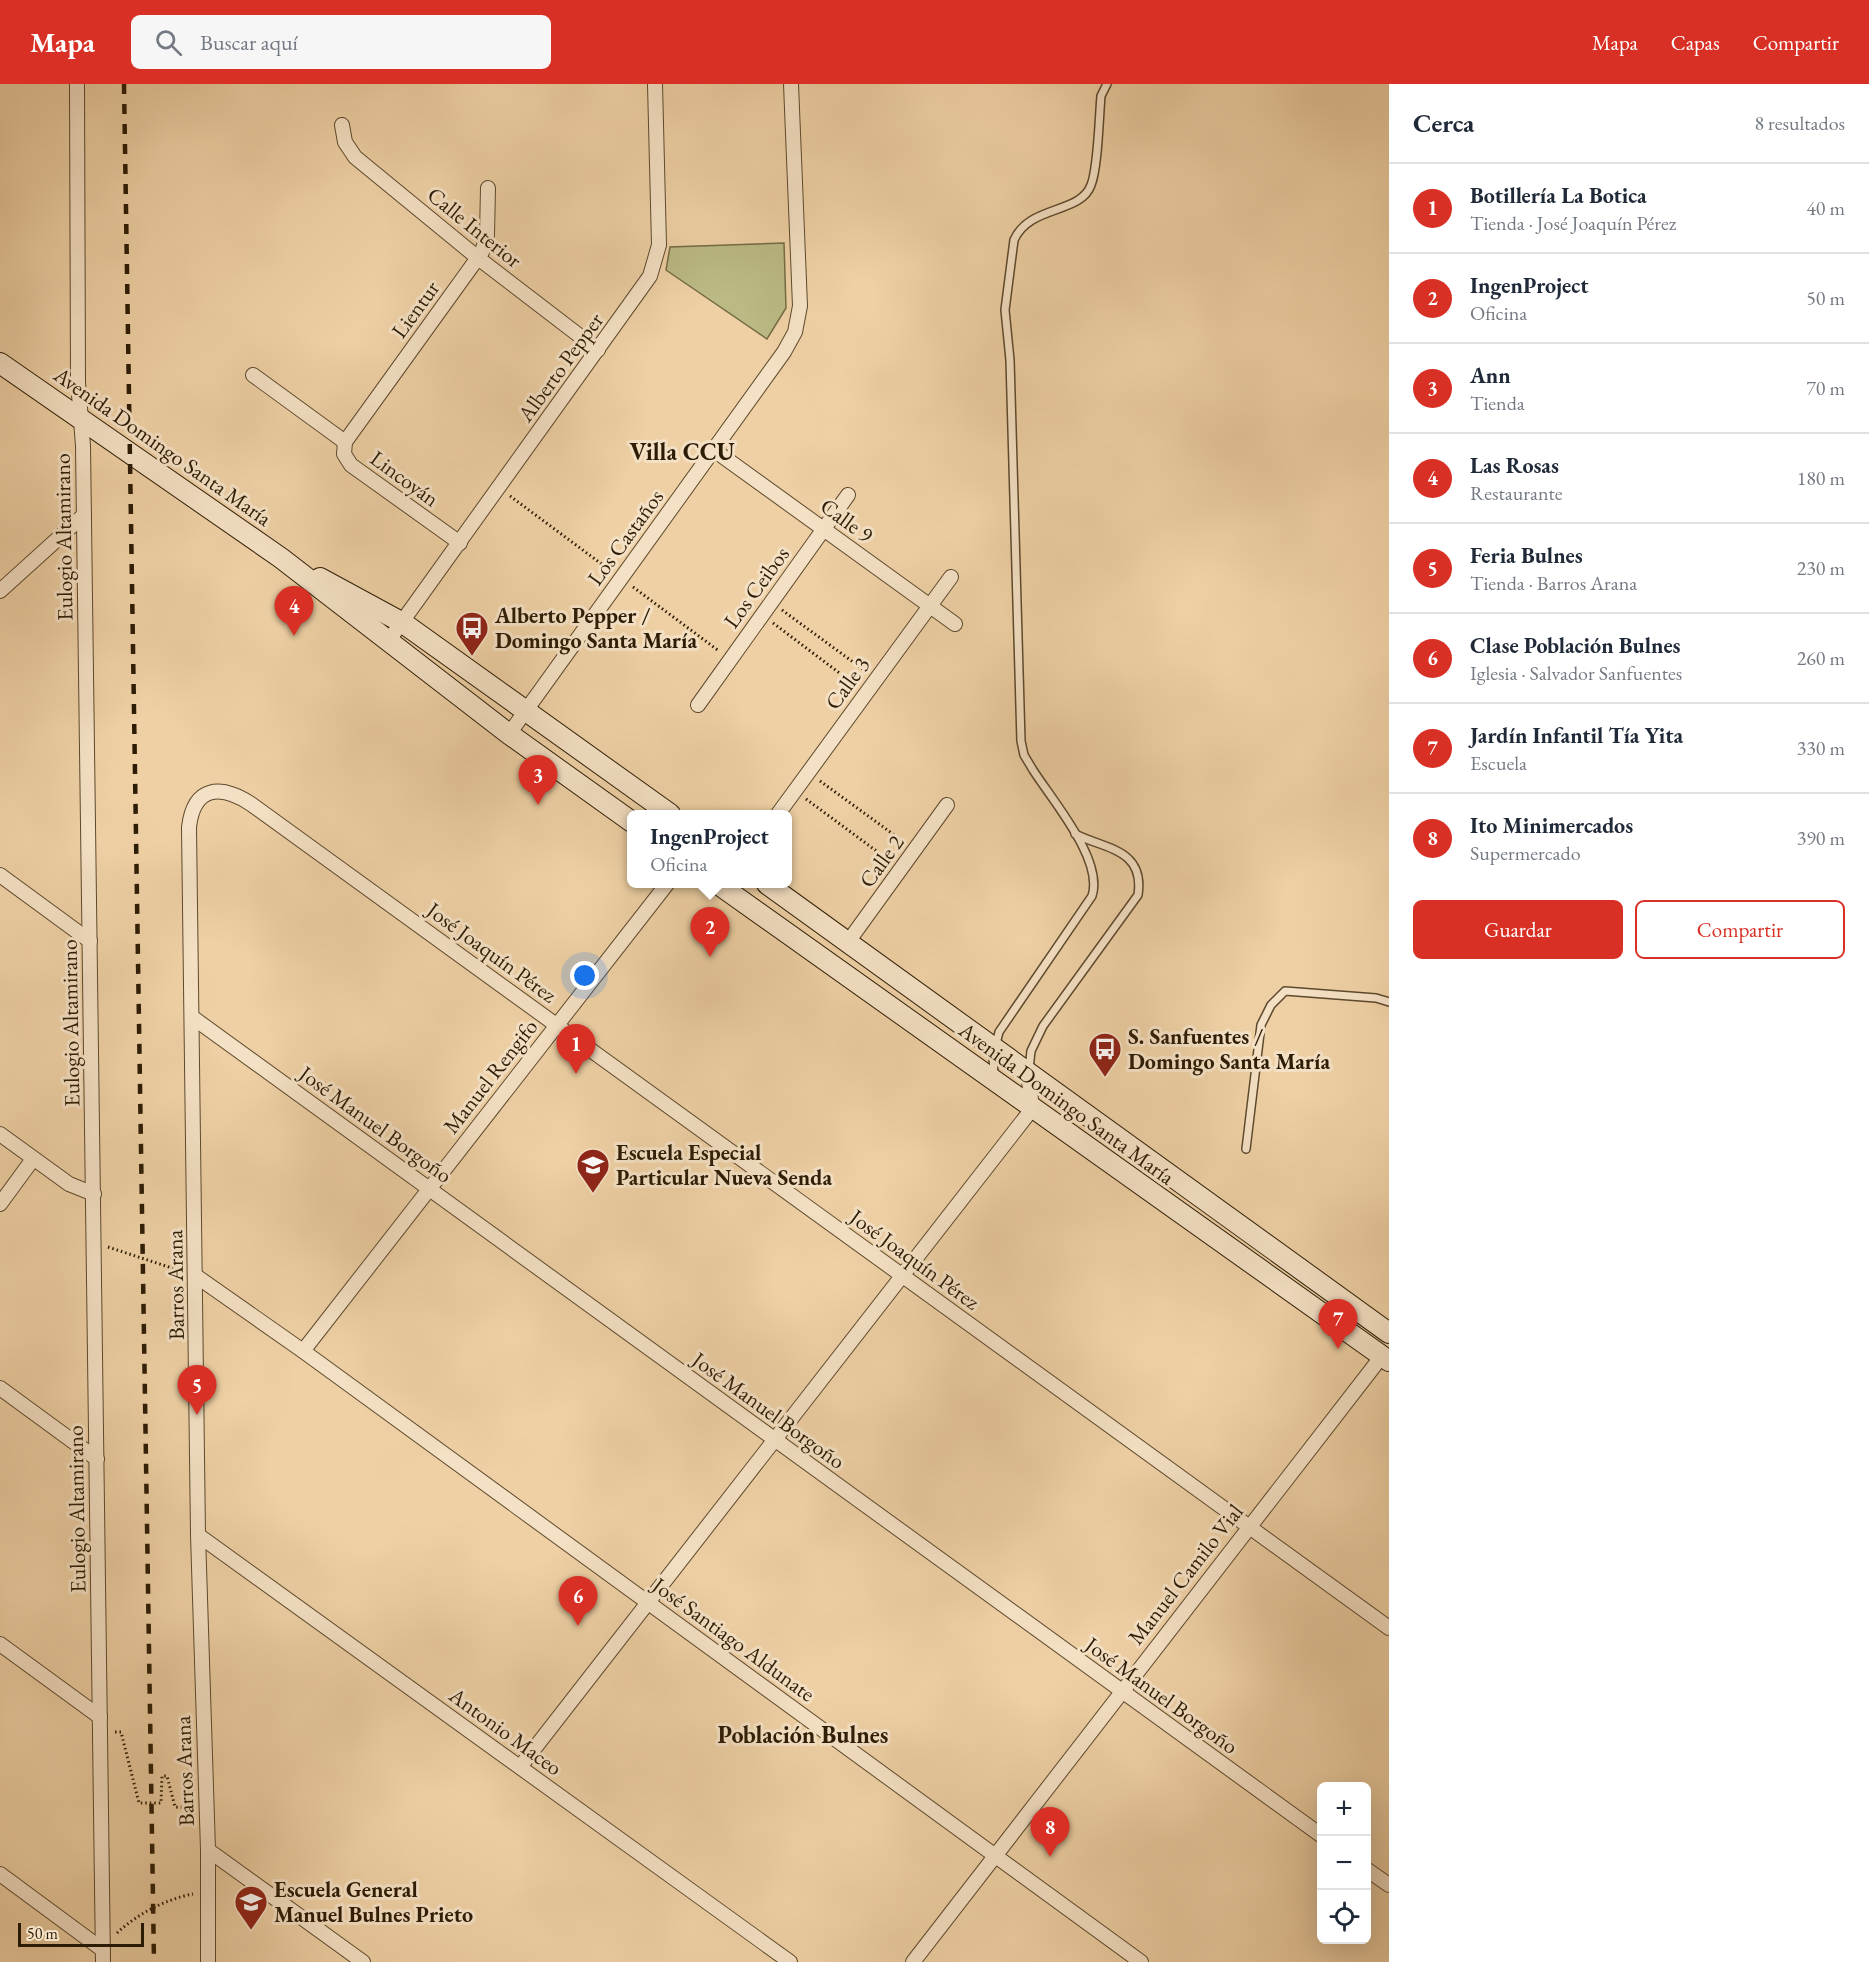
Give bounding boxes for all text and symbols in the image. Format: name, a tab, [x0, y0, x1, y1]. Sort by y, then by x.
search box	[131, 15, 551, 69]
text: Mapa	[30, 24, 95, 60]
icon: search	[152, 26, 185, 59]
text: Buscar aquí	[200, 28, 298, 57]
text: Mapa	[1592, 29, 1638, 56]
text: Capas	[1671, 29, 1720, 56]
text: Compartir	[1753, 29, 1839, 56]
text: Cerca	[1413, 106, 1474, 140]
text: 8 resultados	[1754, 110, 1845, 136]
street label: Calle Interior	[421, 180, 528, 275]
text: Botillería La Botica	[1470, 181, 1647, 210]
text: 1	[1427, 195, 1438, 221]
text: 40 m	[1806, 195, 1845, 221]
text: Tienda · José Joaquín Pérez	[1470, 210, 1676, 236]
text: IngenProject	[1470, 271, 1588, 300]
street label: Lientur	[385, 274, 446, 344]
text: 2	[1427, 285, 1438, 311]
text: 50 m	[1806, 285, 1845, 311]
text: Oficina	[1470, 300, 1527, 326]
street label: Alberto Pepper	[510, 306, 610, 429]
street label: Avenida Domingo Santa María	[47, 360, 278, 533]
text: Ann	[1470, 361, 1511, 390]
text: 3	[1427, 375, 1438, 401]
text: 70 m	[1806, 375, 1845, 401]
text: Tienda	[1470, 390, 1525, 416]
district label: Villa CCU	[629, 436, 735, 467]
street label: Lincoyán	[364, 444, 445, 513]
text: Las Rosas	[1470, 451, 1559, 480]
street label: Eulogio Altamirano	[48, 453, 79, 621]
text: 4	[1427, 465, 1438, 491]
text: 180 m	[1797, 465, 1845, 491]
text: Restaurante	[1470, 480, 1563, 506]
street label: Los Castaños	[581, 483, 670, 591]
street label: Calle 9	[815, 491, 879, 550]
street label: Los Ceibos	[717, 541, 796, 634]
text: Feria Bulnes	[1470, 541, 1583, 570]
text: 5	[1427, 555, 1438, 581]
text: 230 m	[1797, 555, 1845, 581]
text: Tienda · Barros Arana	[1470, 570, 1637, 596]
pin: 4	[274, 586, 314, 636]
place label: Alberto Pepper / Domingo Santa María	[494, 601, 697, 655]
bus stop icon: Alberto Pepper / Domingo Santa María	[454, 610, 490, 657]
text: Clase Población Bulnes	[1470, 631, 1681, 660]
text: 6	[1427, 645, 1438, 671]
text: 260 m	[1797, 645, 1845, 671]
street label: Calle 3	[818, 651, 876, 715]
text: Iglesia · Salvador Sanfuentes	[1470, 660, 1682, 686]
text: Jardín Infantil Tía Yita	[1470, 721, 1683, 750]
text: 7	[1427, 735, 1438, 761]
text: 330 m	[1797, 735, 1845, 761]
text: Escuela	[1470, 750, 1527, 776]
pin: 3	[518, 756, 558, 805]
popup	[627, 810, 792, 888]
text: Ito Minimercados	[1470, 811, 1633, 840]
text: IngenProject	[650, 822, 769, 851]
text: 8	[1427, 825, 1438, 851]
text: 390 m	[1797, 825, 1845, 851]
street label: Calle 2	[852, 829, 911, 893]
text: Supermercado	[1470, 840, 1581, 866]
text: Oficina	[650, 851, 707, 877]
street label: José Joaquín Pérez	[419, 894, 563, 1010]
button: Guardar	[1413, 900, 1623, 959]
button: Compartir	[1635, 900, 1845, 959]
pin: 2	[690, 908, 730, 957]
street label: Eulogio Altamirano	[55, 939, 86, 1107]
your location	[570, 961, 599, 990]
street label: Manuel Rengifo	[437, 1013, 544, 1140]
street label: Avenida Domingo Santa María	[952, 1015, 1180, 1192]
place label: S. Sanfuentes / Domingo Santa María	[1128, 1022, 1330, 1076]
pin: 1	[556, 1024, 596, 1074]
bus stop icon: S. Sanfuentes / Domingo Santa María	[1087, 1031, 1123, 1078]
street label: José Manuel Borgoño	[292, 1058, 458, 1190]
place label: Escuela Especial Particular Nueva Senda	[616, 1138, 832, 1192]
school or university icon: Escuela Especial Particular Nueva Senda	[575, 1147, 611, 1194]
street label: José Joaquín Pérez	[842, 1201, 986, 1317]
street label: Barros Arana	[160, 1229, 191, 1341]
pin: 7	[1318, 1300, 1358, 1349]
street label: José Manuel Borgoño	[685, 1344, 851, 1476]
pin: 5	[178, 1366, 216, 1415]
street label: Eulogio Altamirano	[61, 1425, 92, 1593]
street label: Manuel Camilo Vial	[1121, 1498, 1249, 1651]
street label: José Santiago Aldunate	[645, 1569, 821, 1708]
pin: 6	[558, 1576, 598, 1626]
street label: José Manuel Borgoño	[1078, 1629, 1244, 1761]
street label: Antonio Maceo	[443, 1680, 568, 1782]
street label: Barros Arana	[168, 1715, 201, 1827]
district label: Población Bulnes	[718, 1719, 888, 1750]
map controls	[1317, 1782, 1371, 1944]
button: +	[1317, 1782, 1371, 1836]
pin: 8	[1030, 1808, 1070, 1857]
button: −	[1317, 1836, 1371, 1890]
place label: Escuela General Manuel Bulnes Prieto	[274, 1875, 473, 1929]
school or university icon: Escuela General Manuel Bulnes Prieto	[233, 1884, 269, 1931]
button: locate	[1317, 1890, 1371, 1944]
scale bar	[18, 1920, 144, 1948]
text: 50 m	[27, 1923, 58, 1944]

